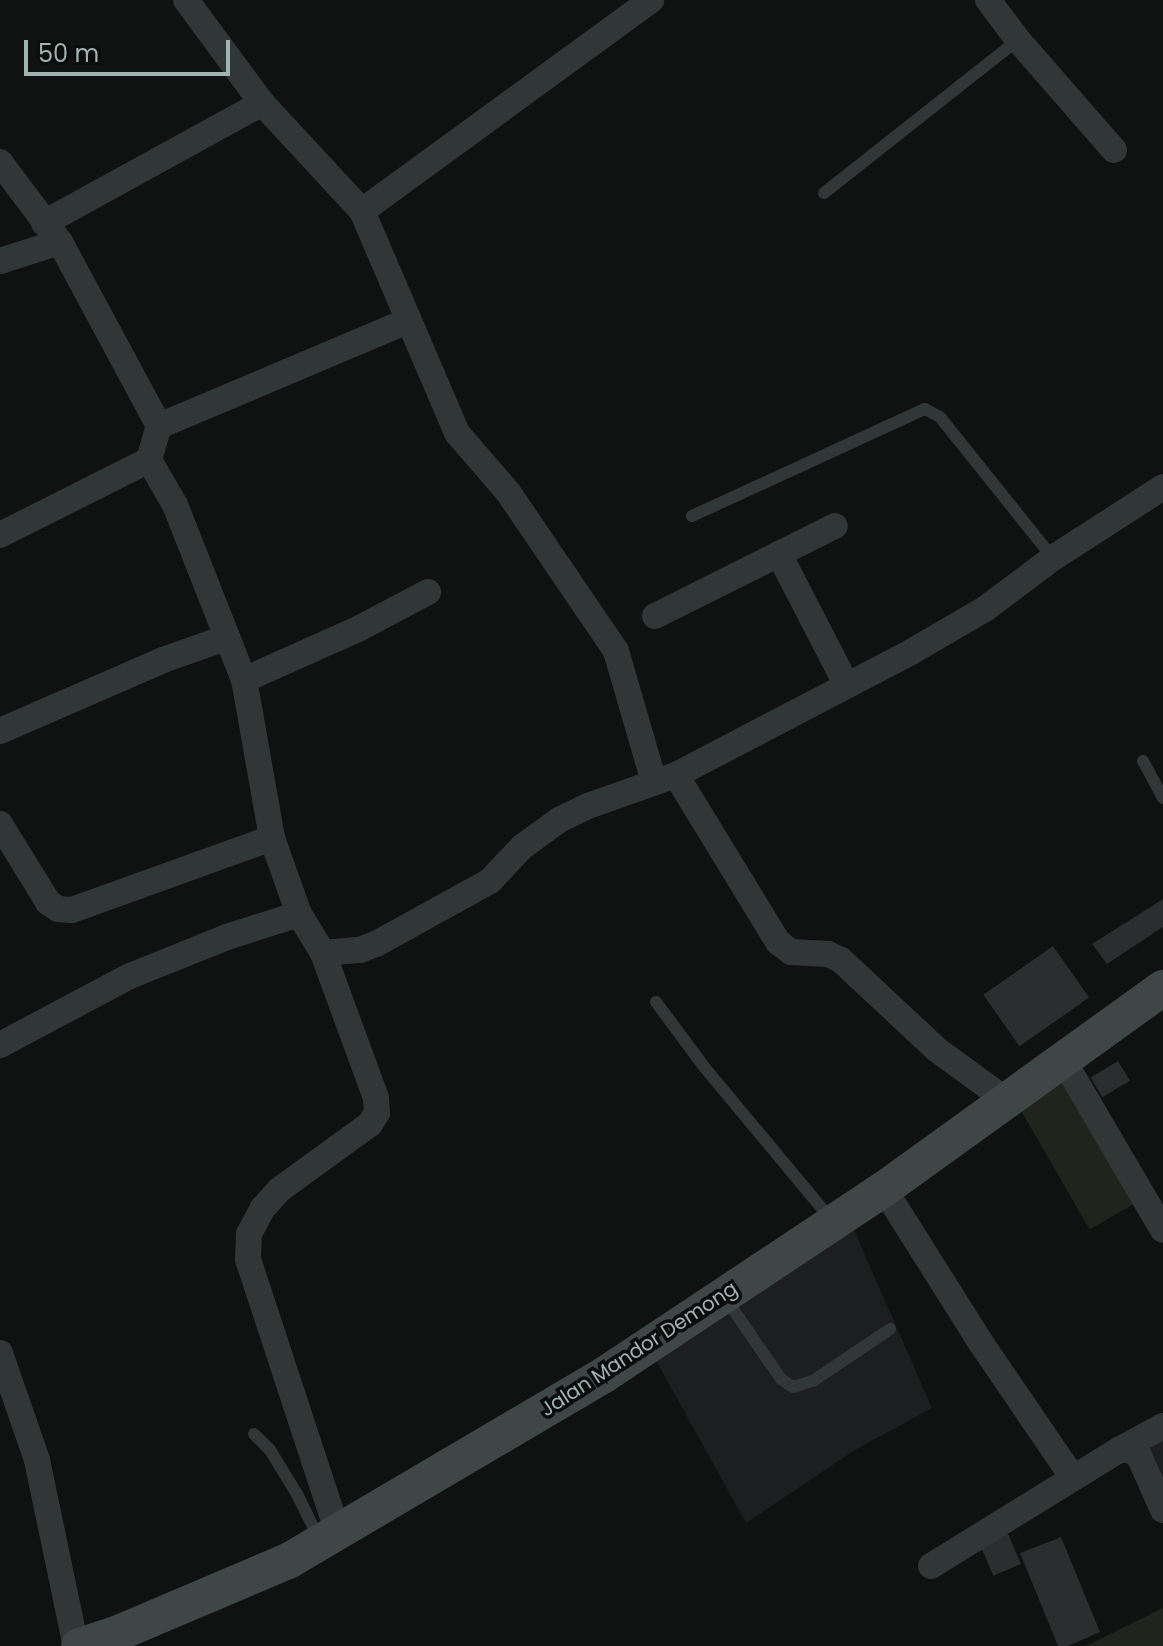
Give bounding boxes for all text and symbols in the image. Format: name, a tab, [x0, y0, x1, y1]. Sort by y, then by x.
scale bar	[28, 24, 234, 74]
text: 50 m	[38, 37, 99, 70]
street label: Jalan Mandor Demong	[536, 1276, 742, 1422]

